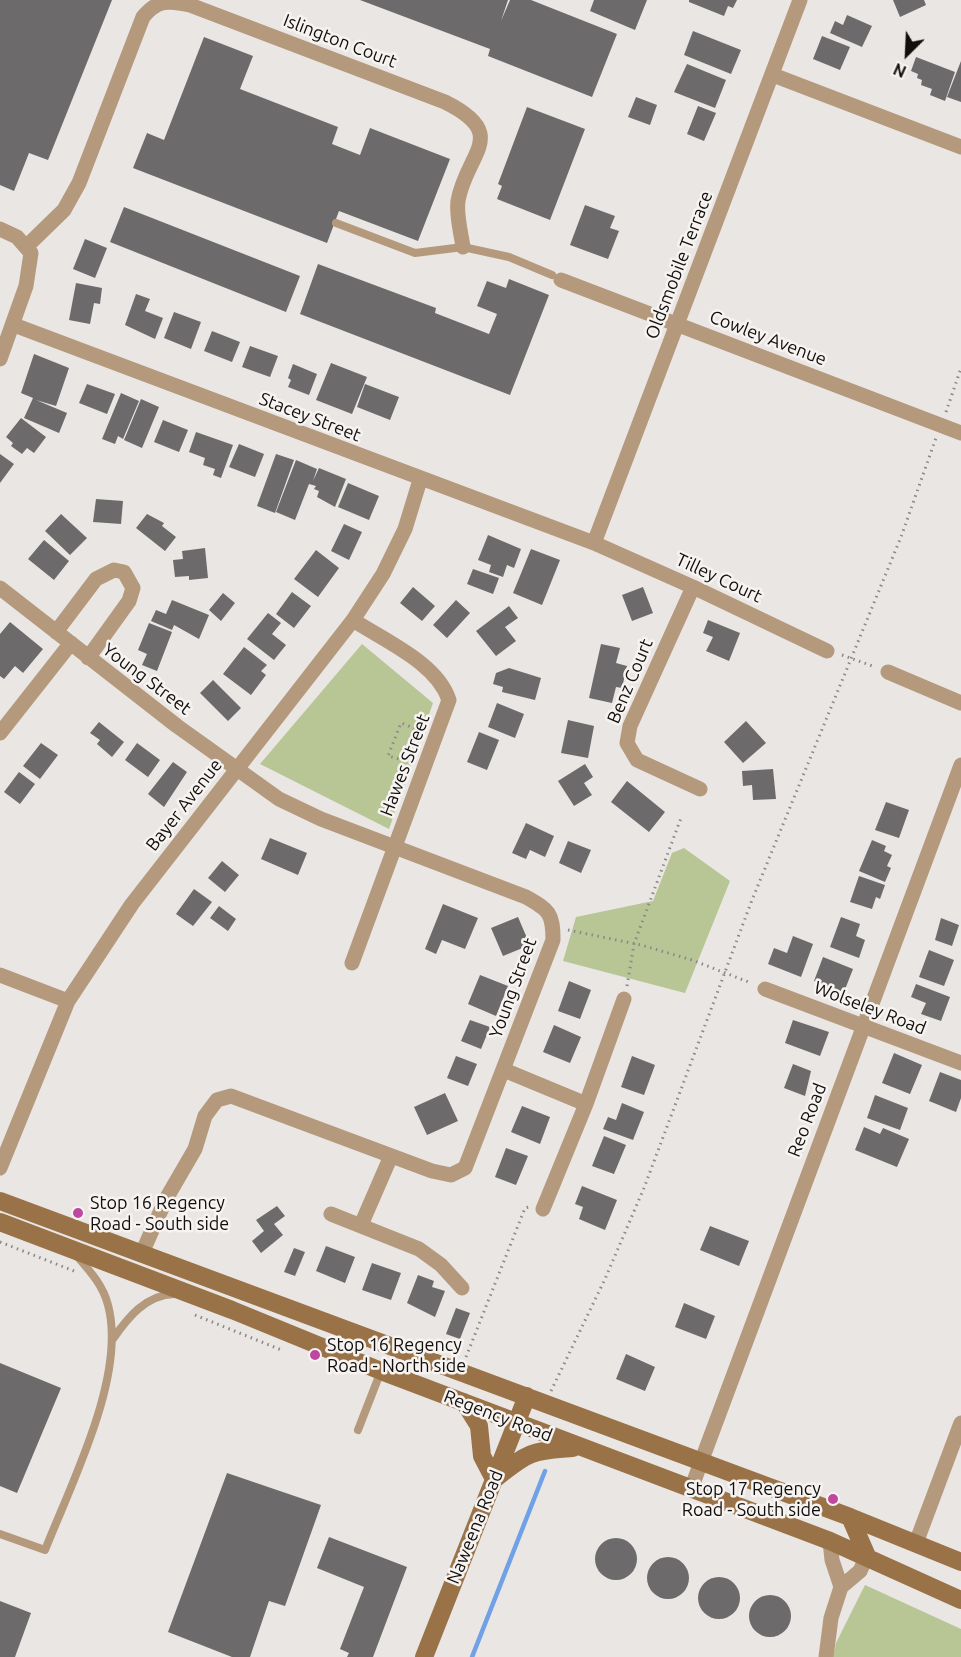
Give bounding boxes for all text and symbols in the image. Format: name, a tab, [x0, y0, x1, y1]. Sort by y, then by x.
street label: Islington Court	[280, 9, 400, 73]
north arrow	[877, 24, 937, 84]
text: N	[891, 60, 909, 81]
street label: Oldsmobile Terrace	[641, 188, 717, 342]
street label: Cowley Avenue	[706, 306, 830, 370]
street label: Stacey Street	[256, 388, 364, 446]
street label: Tilley Court	[672, 549, 766, 607]
street label: Benz Court	[603, 635, 657, 727]
street label: Young Street	[98, 639, 196, 719]
street label: Hawes Street	[376, 711, 434, 819]
street label: Bayer Avenue	[141, 755, 227, 855]
street label: Young Street	[485, 935, 541, 1041]
street label: Wolseley Road	[811, 977, 929, 1039]
street label: Reo Road	[783, 1080, 831, 1160]
place label: Stop 16 Regency Road - South side	[90, 1192, 229, 1234]
marker: Stop 16 Regency Road - South side	[71, 1206, 85, 1220]
place label: Stop 16 Regency Road - North side	[327, 1334, 466, 1376]
marker: Stop 16 Regency Road - North side	[308, 1348, 322, 1362]
street label: Regency Road	[441, 1385, 555, 1447]
street label: Naweena Road	[442, 1467, 508, 1587]
place label: Stop 17 Regency Road - South side	[682, 1478, 821, 1520]
marker: Stop 17 Regency Road - South side	[826, 1492, 840, 1506]

